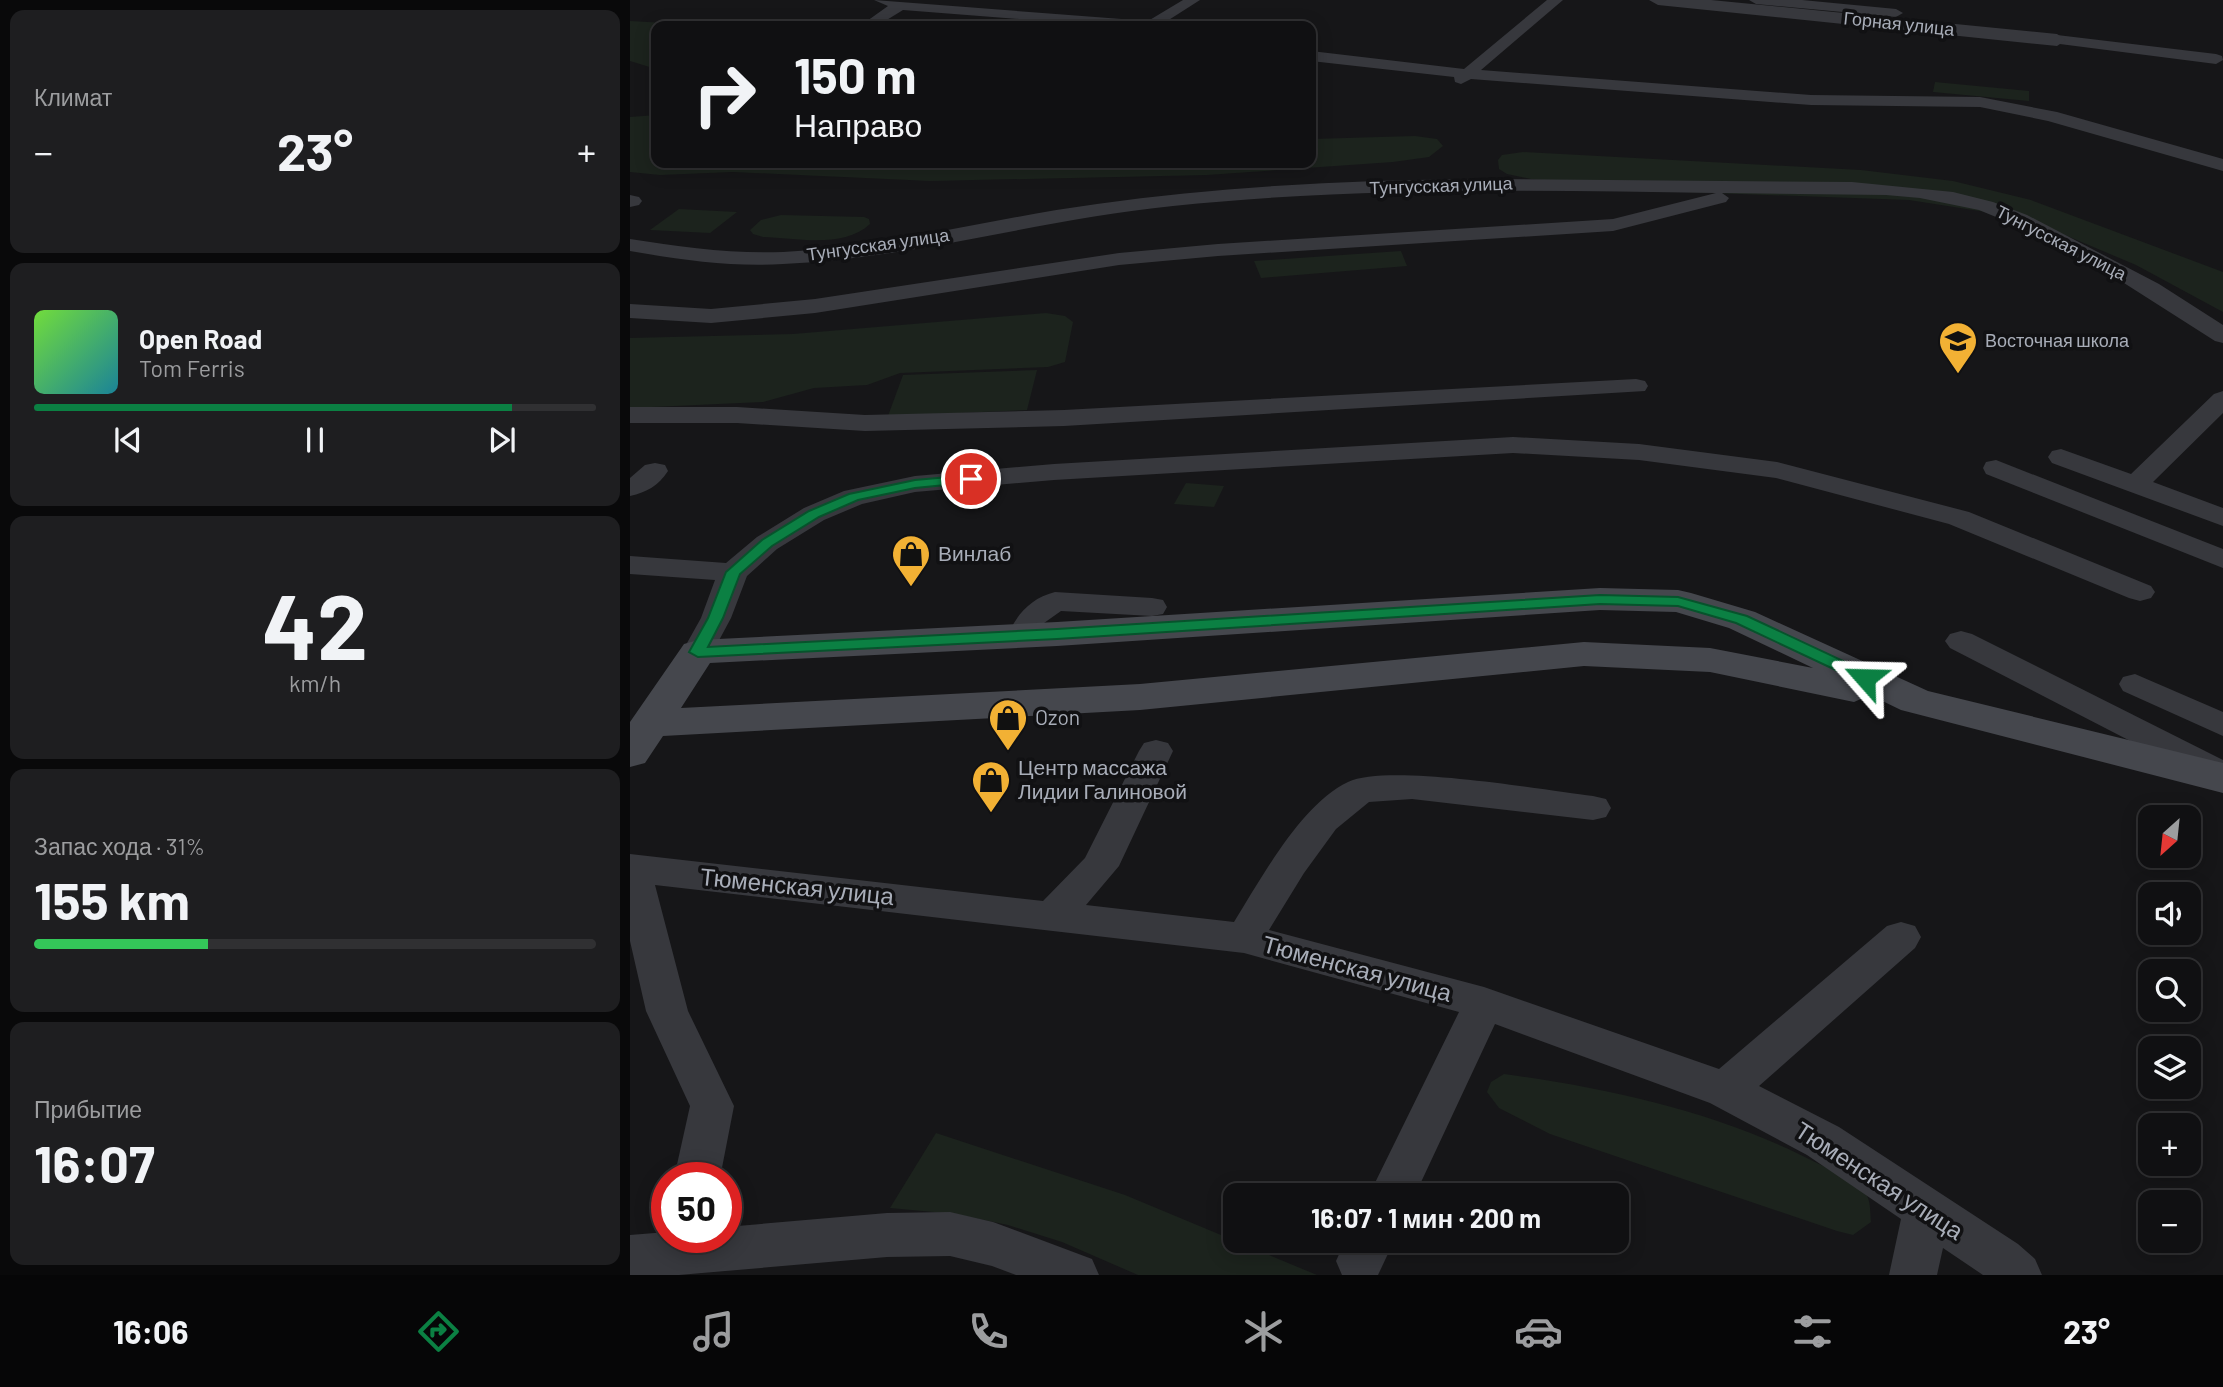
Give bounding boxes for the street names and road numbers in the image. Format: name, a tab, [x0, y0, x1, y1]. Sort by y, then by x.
street label: Горная улица	[1843, 6, 1957, 40]
street label: Тунгусская улица	[1369, 171, 1514, 198]
street label: Тунгусская улица	[1993, 200, 2131, 285]
street label: Тунгусская улица	[805, 223, 951, 265]
street label: Тюменская улица	[699, 861, 896, 910]
street label: Тюменская улица	[1260, 928, 1456, 1007]
street label: Тюменская улица	[1790, 1115, 1970, 1245]

